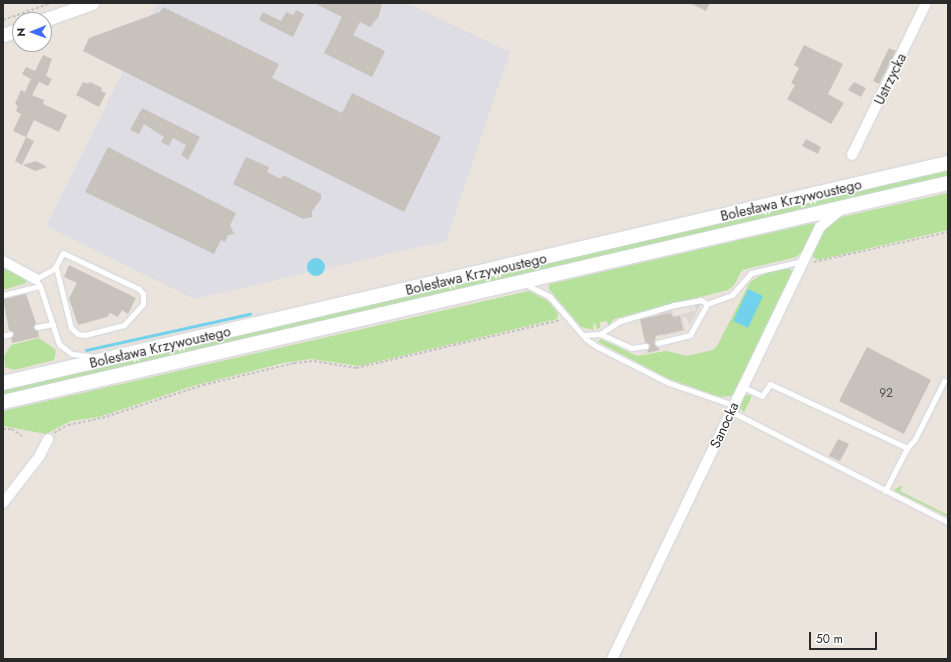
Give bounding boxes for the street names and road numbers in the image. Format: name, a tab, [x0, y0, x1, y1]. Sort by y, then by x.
street label: Ustrzycka	[870, 51, 910, 107]
street label: Bolesława Krzywoustego	[719, 176, 863, 224]
street label: Bolesława Krzywoustego	[404, 250, 548, 298]
street label: Bolesława Krzywoustego	[88, 323, 232, 371]
street label: Sanocka	[706, 399, 742, 451]

